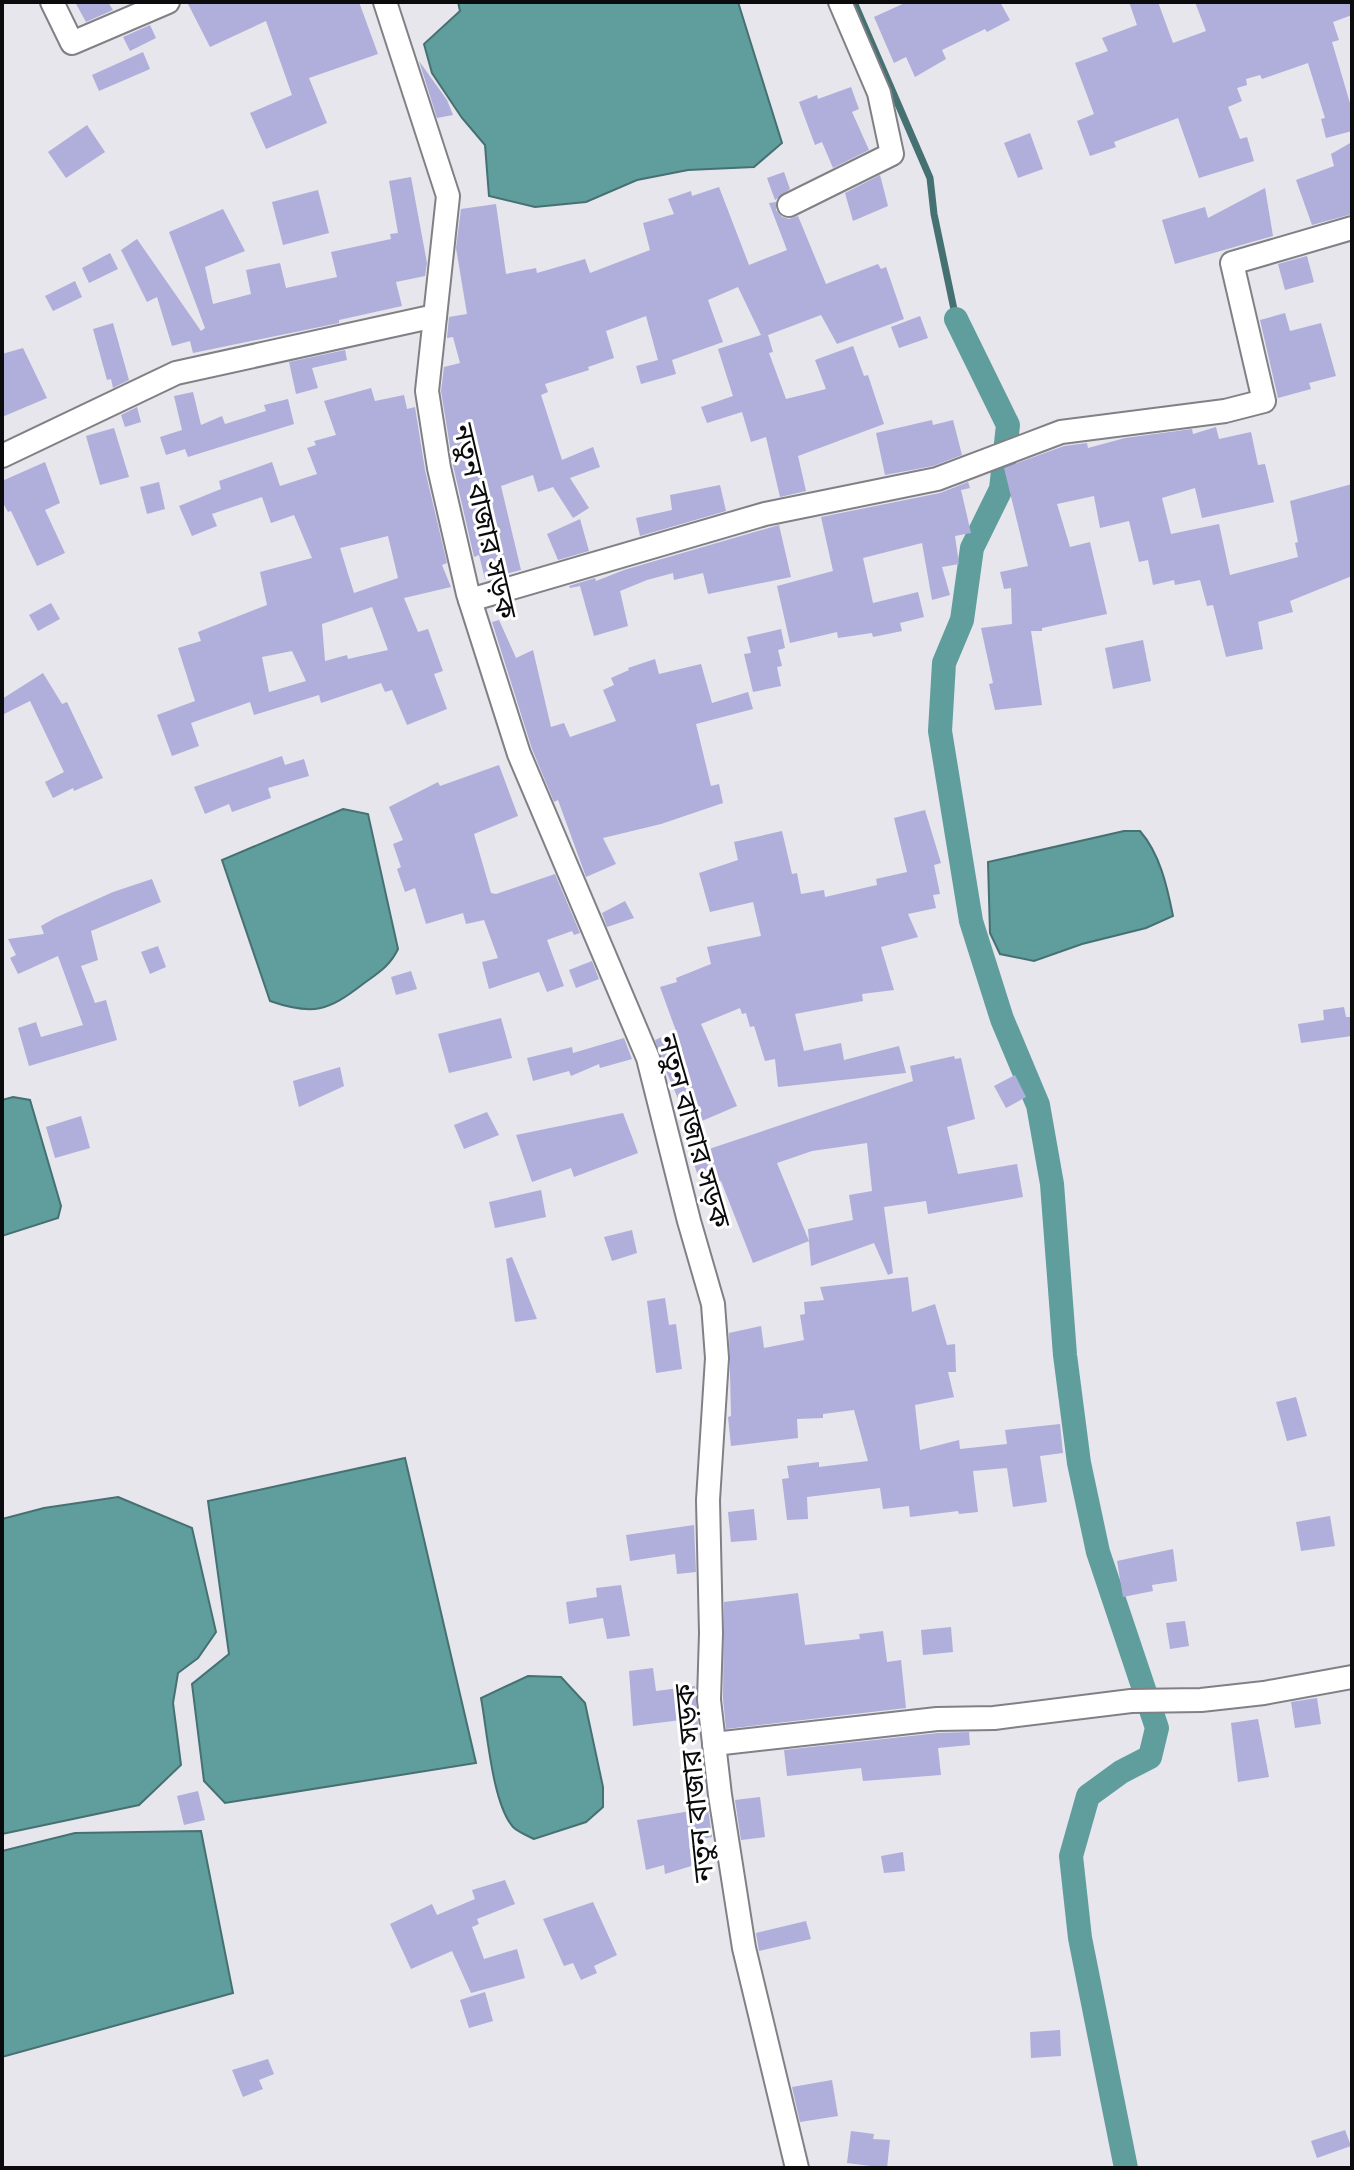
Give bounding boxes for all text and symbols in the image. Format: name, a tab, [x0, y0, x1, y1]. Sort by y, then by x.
street label: নতুন বাজার সড়ক	[446, 419, 525, 623]
street label: নতুন বাজার সড়ক	[650, 1030, 738, 1232]
street label: নতুন বাজার সড়ক	[666, 1682, 721, 1885]

